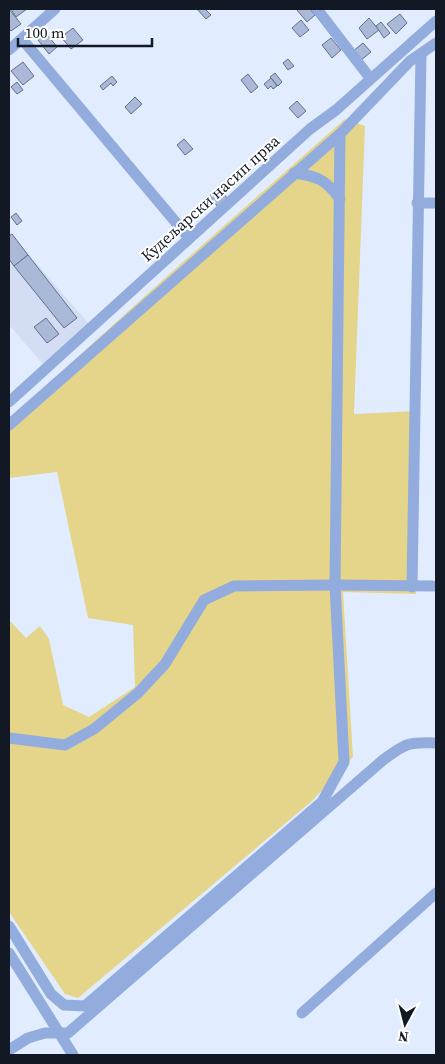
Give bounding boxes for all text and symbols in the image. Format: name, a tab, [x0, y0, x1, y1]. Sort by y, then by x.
scale bar	[18, 15, 151, 47]
text: 100 m	[25, 22, 65, 43]
street label: Кудељарски насип прва	[136, 129, 285, 266]
north arrow	[380, 999, 430, 1049]
text: N	[397, 1026, 410, 1047]

